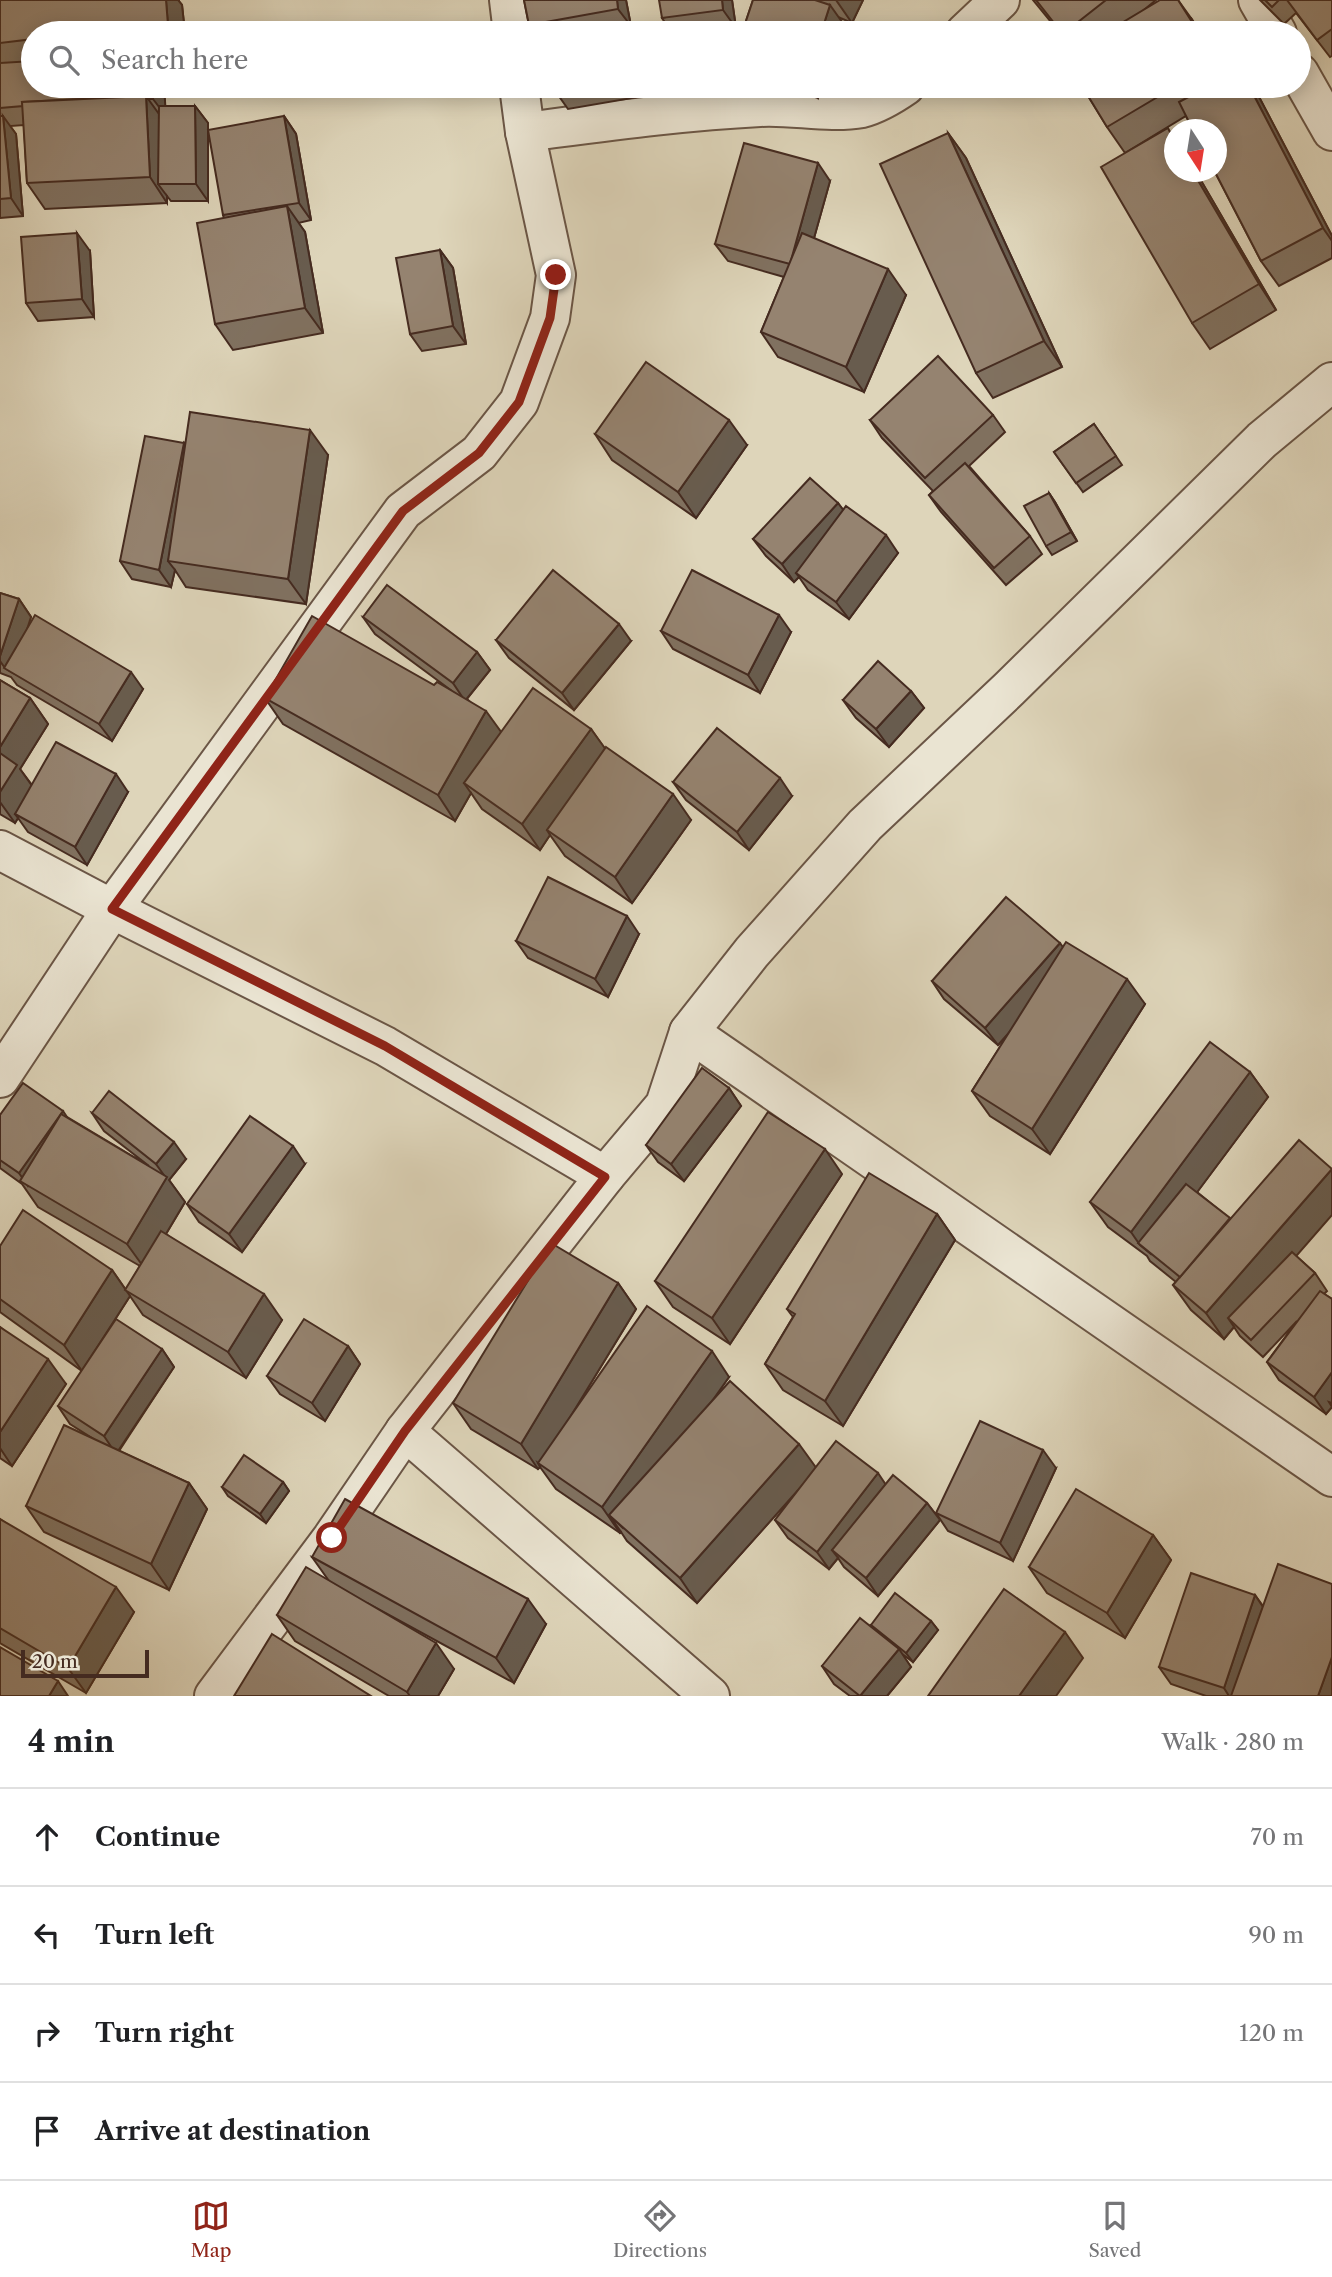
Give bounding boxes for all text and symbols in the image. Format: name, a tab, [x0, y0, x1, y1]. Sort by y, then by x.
search box	[21, 21, 1311, 98]
icon: search	[45, 41, 83, 79]
text: Search here	[101, 44, 248, 76]
north arrow	[1164, 119, 1227, 182]
route end	[540, 259, 571, 290]
route start	[316, 1522, 347, 1553]
scale bar	[21, 1647, 149, 1679]
text: 20 m	[32, 1650, 78, 1673]
text: 4 min	[28, 1723, 114, 1760]
text: Walk · 280 m	[1161, 1728, 1304, 1756]
icon: ahead	[28, 1818, 66, 1856]
text: Continue	[95, 1821, 220, 1853]
text: 70 m	[1251, 1823, 1304, 1851]
icon: left	[28, 1916, 66, 1954]
text: Turn left	[95, 1919, 214, 1951]
text: 90 m	[1248, 1921, 1304, 1949]
icon: right	[28, 2014, 66, 2052]
text: Turn right	[95, 2017, 234, 2049]
text: 120 m	[1239, 2019, 1304, 2047]
icon: arrive	[28, 2112, 66, 2150]
text: Arrive at destination	[95, 2115, 370, 2147]
tab: Map	[191, 2197, 232, 2262]
tab: Directions	[613, 2197, 707, 2262]
tab: Saved	[1088, 2197, 1141, 2262]

